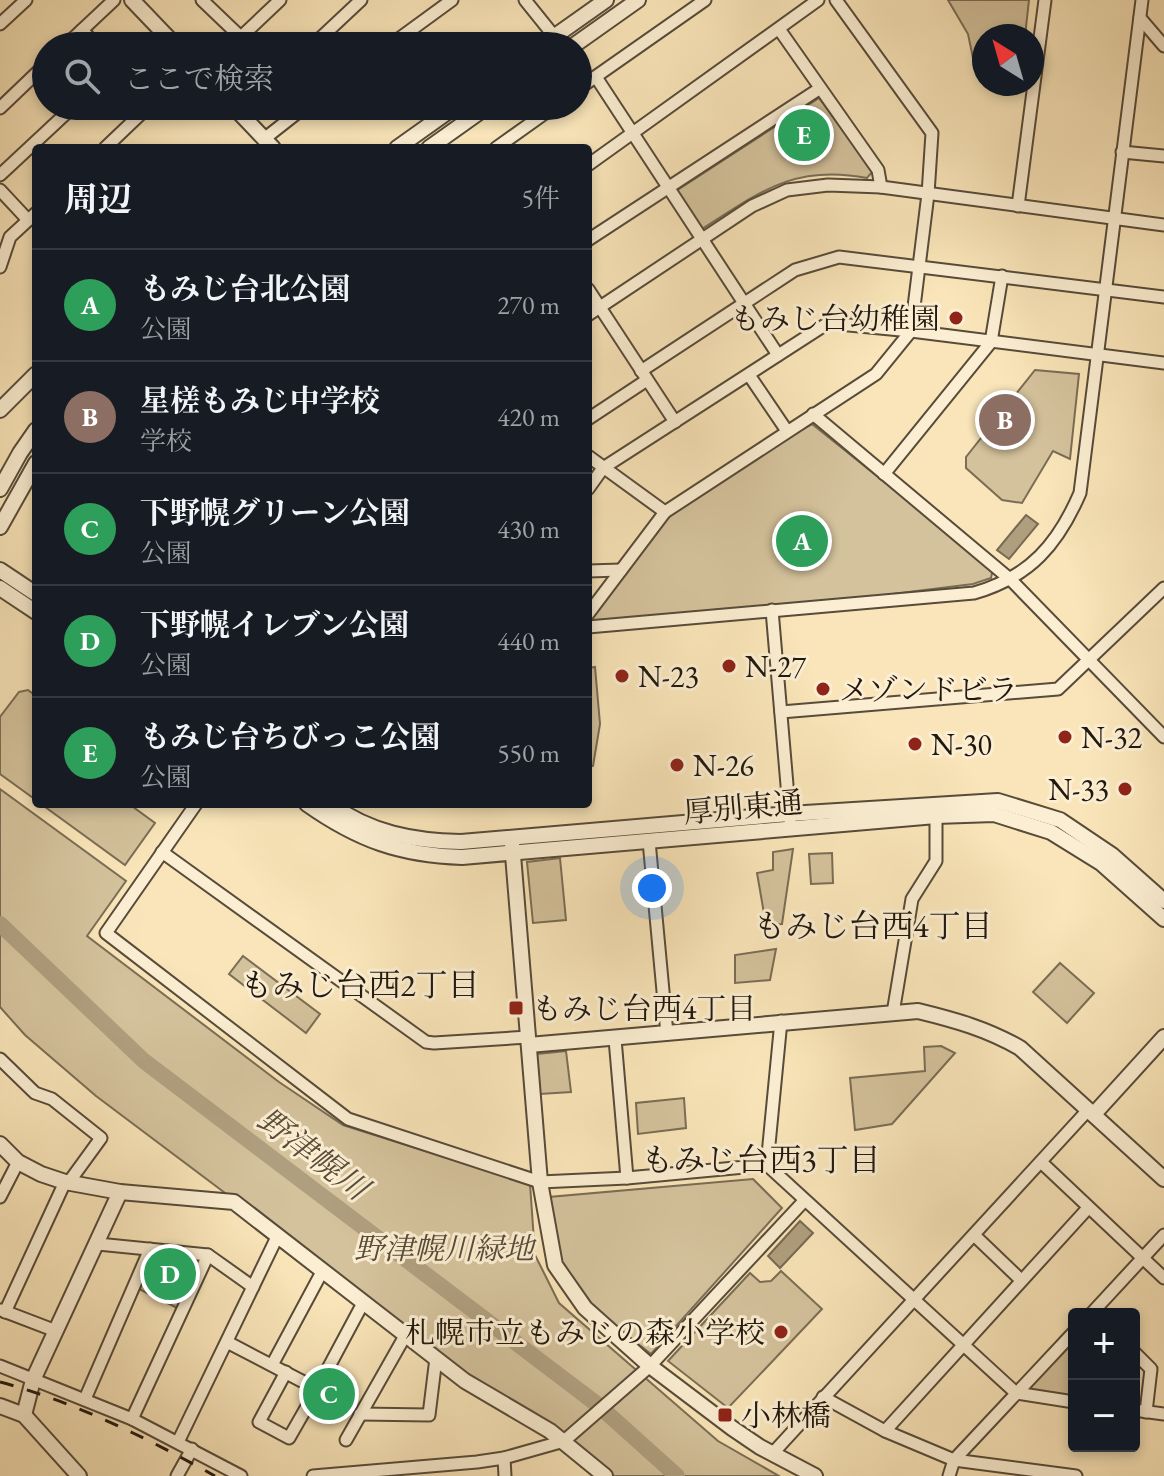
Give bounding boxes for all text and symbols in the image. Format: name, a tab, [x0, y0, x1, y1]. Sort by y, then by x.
north arrow	[972, 24, 1044, 96]
search box	[32, 32, 592, 120]
icon: search	[60, 54, 104, 98]
text: ここで検索	[124, 59, 274, 98]
pin: E	[778, 105, 830, 165]
text: 周辺	[64, 177, 132, 221]
text: 5件	[522, 181, 560, 215]
text: もみじ台北公園	[140, 269, 350, 308]
text: A	[81, 288, 99, 322]
text: 270 m	[497, 288, 560, 322]
place label: もみじ台幼稚園	[730, 299, 940, 338]
marker: もみじ台幼稚園	[947, 309, 965, 327]
text: 公園	[140, 312, 192, 346]
text: 星槎もみじ中学校	[140, 381, 380, 420]
pin: B	[979, 390, 1031, 450]
text: B	[82, 400, 98, 434]
text: 420 m	[497, 400, 560, 434]
text: 学校	[140, 424, 192, 458]
text: 下野幌グリーン公園	[140, 493, 409, 532]
pin: A	[776, 511, 828, 571]
text: C	[81, 512, 99, 546]
text: 430 m	[497, 512, 560, 546]
text: 公園	[140, 536, 192, 570]
text: 下野幌イレブン公園	[140, 605, 409, 644]
text: D	[80, 624, 100, 658]
text: 440 m	[497, 624, 560, 658]
place label: N-27	[745, 647, 806, 686]
text: 公園	[140, 648, 192, 682]
place label: N-23	[638, 657, 699, 696]
marker: N-27	[720, 657, 738, 675]
marker: N-23	[613, 667, 631, 685]
place label: メゾンドビラ	[839, 670, 1018, 709]
marker: メゾンドビラ	[814, 680, 832, 698]
text: もみじ台ちびっこ公園	[140, 717, 440, 756]
place label: N-32	[1081, 718, 1142, 757]
place label: N-30	[931, 725, 992, 764]
marker: N-32	[1056, 728, 1074, 746]
marker: N-30	[906, 735, 924, 753]
text: E	[83, 736, 97, 770]
text: 550 m	[497, 736, 560, 770]
place label: N-26	[693, 746, 754, 785]
marker: N-26	[668, 756, 686, 774]
text: 公園	[140, 760, 192, 794]
place label: N-33	[1048, 770, 1109, 809]
marker: N-33	[1116, 780, 1134, 798]
street label: 厚別東通	[682, 782, 804, 832]
your location	[632, 868, 672, 908]
district label: もみじ台西4丁目	[753, 905, 993, 947]
district label: もみじ台西2丁目	[240, 964, 480, 1006]
place label: もみじ台西4丁目	[532, 989, 756, 1028]
marker: もみじ台西4丁目	[507, 999, 525, 1017]
water label: 野津幌川	[249, 1099, 379, 1211]
district label: もみじ台西3丁目	[641, 1139, 881, 1181]
park label: 野津幌川緑地	[354, 1229, 537, 1268]
pin: D	[144, 1244, 196, 1304]
map controls	[1068, 1308, 1140, 1452]
button: +	[1068, 1308, 1140, 1380]
place label: 札幌市立もみじの森小学校	[405, 1313, 765, 1352]
marker: 札幌市立もみじの森小学校	[772, 1323, 790, 1341]
pin: C	[303, 1364, 355, 1424]
button: −	[1068, 1380, 1140, 1452]
place label: 小林橋	[741, 1396, 831, 1435]
marker: 小林橋	[716, 1406, 734, 1424]

